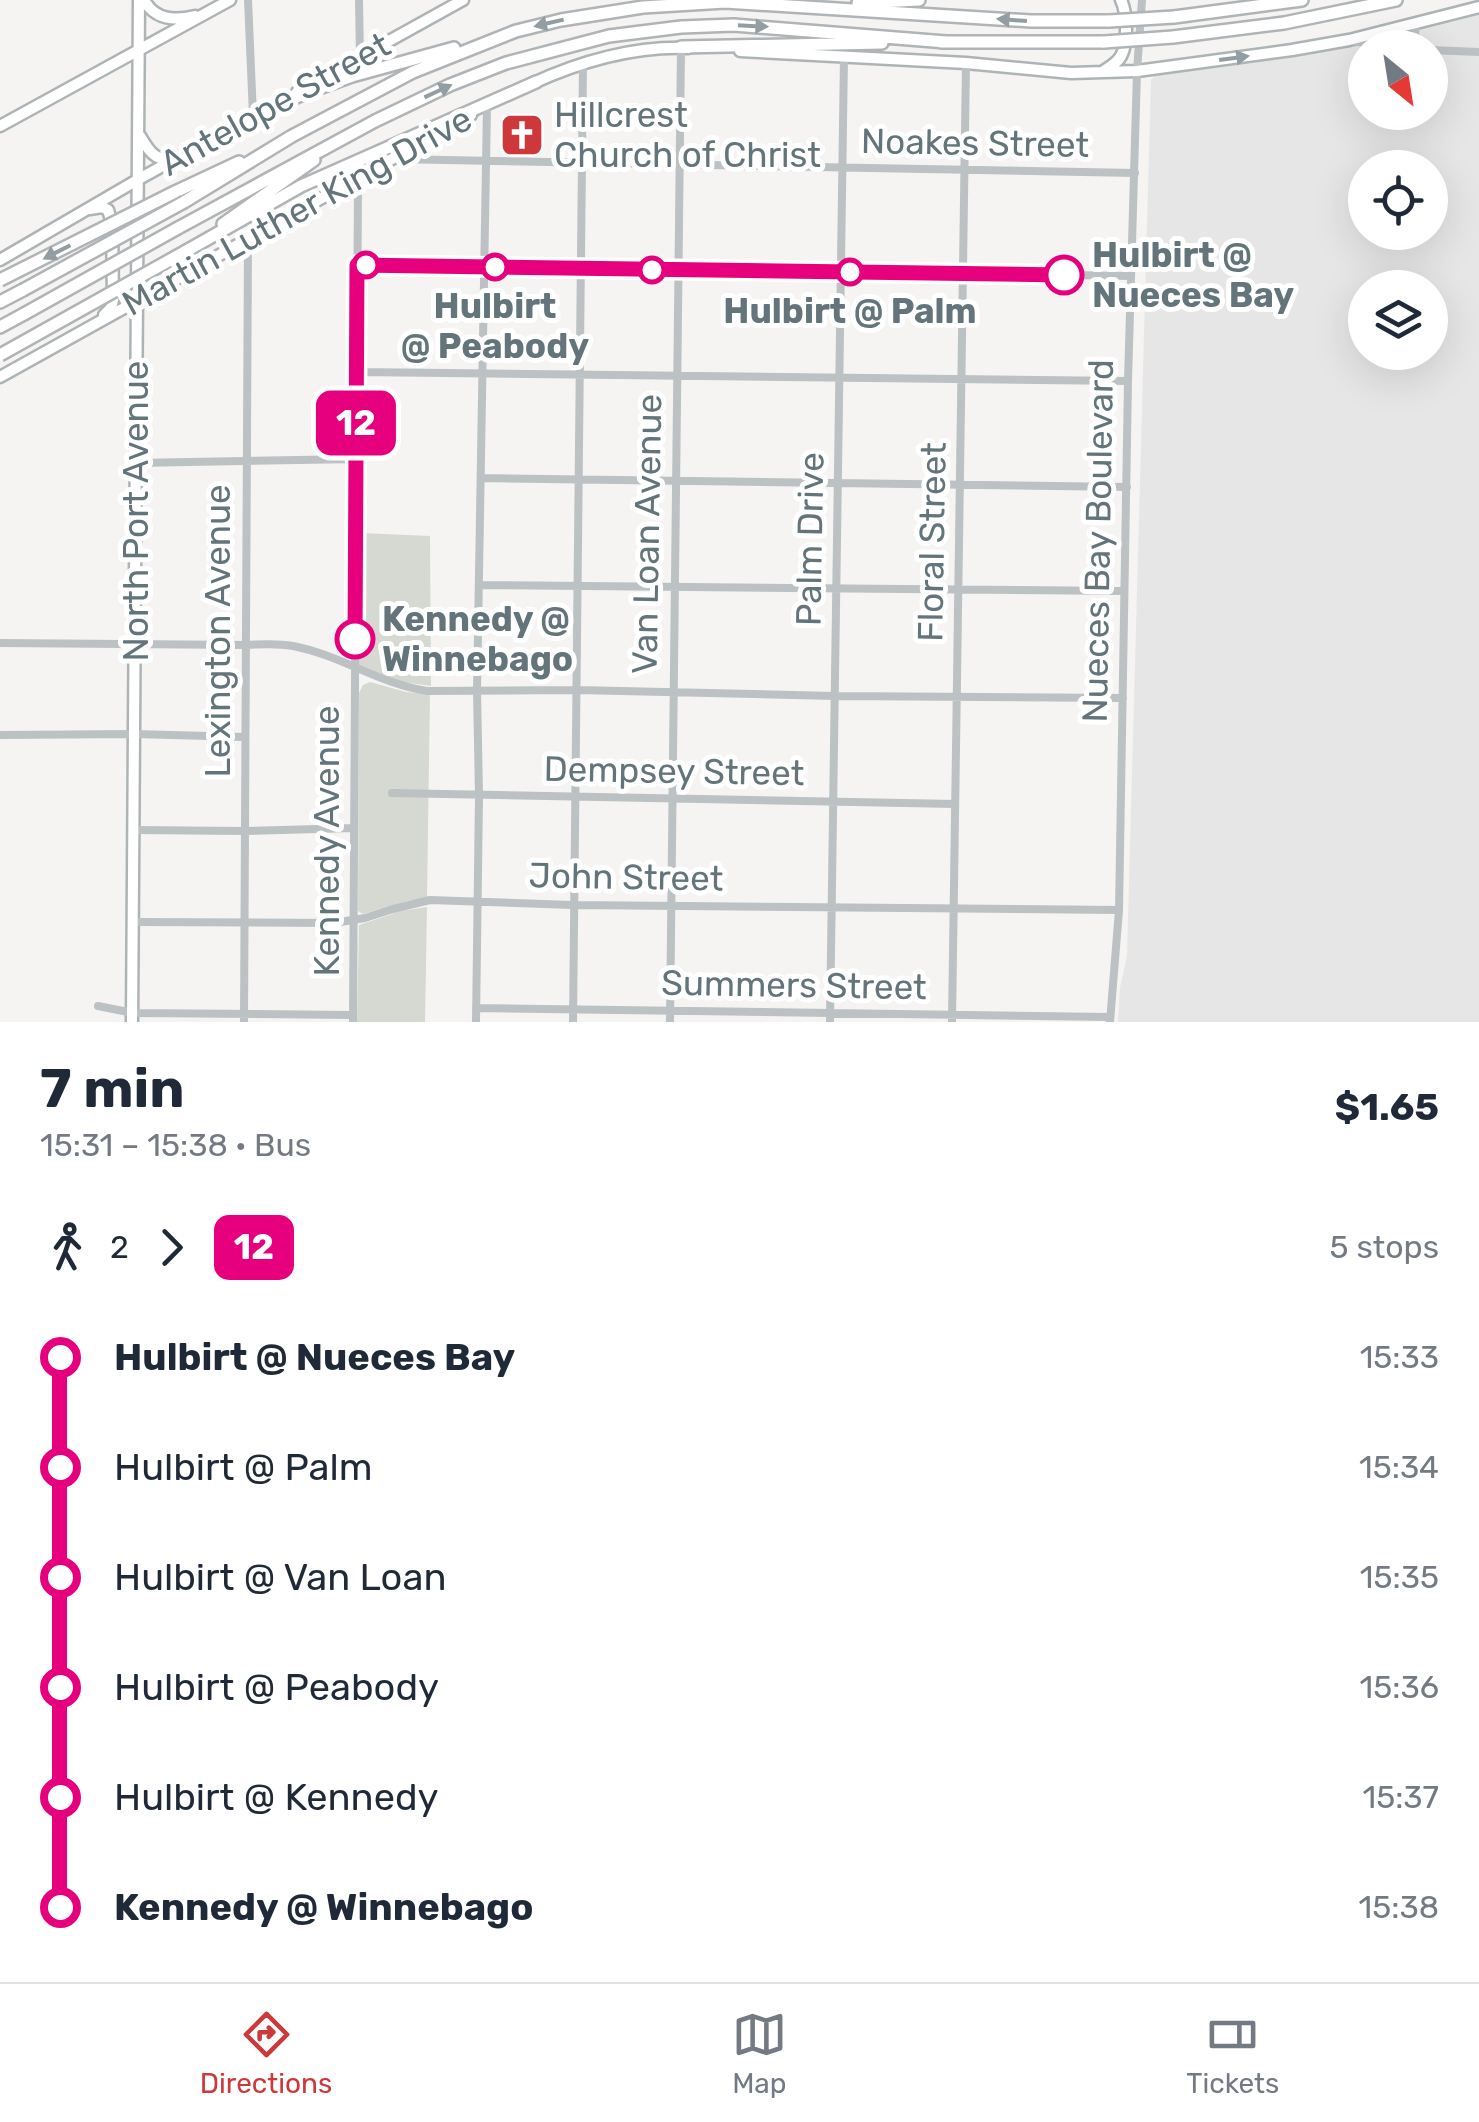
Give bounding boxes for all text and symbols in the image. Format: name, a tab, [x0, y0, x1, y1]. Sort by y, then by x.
one-way arrow	[995, 12, 1027, 28]
one-way arrow	[533, 16, 564, 31]
one-way arrow	[738, 18, 770, 34]
street label: Antelope Street	[153, 23, 397, 185]
north arrow	[1348, 30, 1448, 130]
map controls	[1348, 30, 1448, 370]
one-way arrow	[1219, 50, 1250, 66]
one-way arrow	[423, 82, 452, 99]
place label: Hillcrest Church of Christ	[554, 94, 821, 176]
street label: Martin Luther King Drive	[115, 97, 479, 325]
church icon: Hillcrest Church of Christ	[499, 112, 545, 158]
street label: Noakes Street	[861, 120, 1089, 166]
button: locate	[1348, 150, 1448, 250]
place label: Hulbirt @ Nueces Bay	[1092, 234, 1294, 316]
one-way arrow	[42, 243, 71, 260]
unlabelled marker	[353, 252, 379, 278]
marker: Hulbirt @ Peabody	[482, 254, 508, 280]
marker: Hulbirt @ Nueces Bay	[1045, 256, 1083, 294]
unlabelled marker	[639, 257, 665, 283]
marker: Hulbirt @ Palm	[837, 259, 863, 285]
button: layers	[1348, 270, 1448, 370]
place label: Hulbirt @ Peabody	[401, 285, 589, 367]
place label: Hulbirt @ Palm	[723, 290, 977, 332]
street label: Nueces Bay Boulevard	[1074, 359, 1122, 723]
street label: North Port Avenue	[115, 361, 157, 661]
line badge: 12	[311, 390, 401, 456]
street label: Van Loan Avenue	[624, 394, 670, 674]
text: 12	[336, 402, 376, 444]
street label: Floral Street	[909, 442, 955, 642]
street label: Palm Drive	[787, 452, 833, 626]
street label: Lexington Avenue	[197, 484, 239, 778]
place label: Kennedy @ Winnebago	[382, 598, 573, 680]
marker: Kennedy @ Winnebago	[336, 620, 374, 658]
street label: Kennedy Avenue	[306, 705, 348, 977]
street label: Dempsey Street	[543, 748, 805, 794]
street label: John Street	[528, 854, 724, 900]
street label: Summers Street	[661, 962, 927, 1008]
text: 7 min	[40, 1056, 185, 1121]
text: $1.65	[1335, 1084, 1439, 1130]
text: 15:31 – 15:38 · Bus	[40, 1126, 311, 1164]
icon: walk	[40, 1220, 95, 1275]
icon: forward	[144, 1220, 199, 1275]
text: 12	[234, 1226, 274, 1268]
text: 2	[110, 1228, 129, 1266]
text: 5 stops	[1330, 1228, 1439, 1266]
text: Hulbirt @ Nueces Bay	[114, 1334, 515, 1380]
text: 15:33	[1360, 1338, 1439, 1376]
text: Hulbirt @ Palm	[114, 1444, 373, 1490]
text: 15:34	[1359, 1448, 1439, 1486]
text: Hulbirt @ Van Loan	[114, 1554, 446, 1600]
text: 15:35	[1360, 1558, 1439, 1596]
text: Hulbirt @ Peabody	[114, 1664, 439, 1710]
text: 15:36	[1360, 1668, 1439, 1706]
text: Hulbirt @ Kennedy	[114, 1774, 439, 1820]
text: 15:37	[1362, 1778, 1439, 1816]
text: Kennedy @ Winnebago	[114, 1884, 533, 1930]
text: 15:38	[1359, 1888, 1439, 1926]
tab: Directions	[200, 2007, 332, 2100]
tab: Map	[732, 2007, 787, 2100]
tab: Tickets	[1186, 2007, 1279, 2100]

